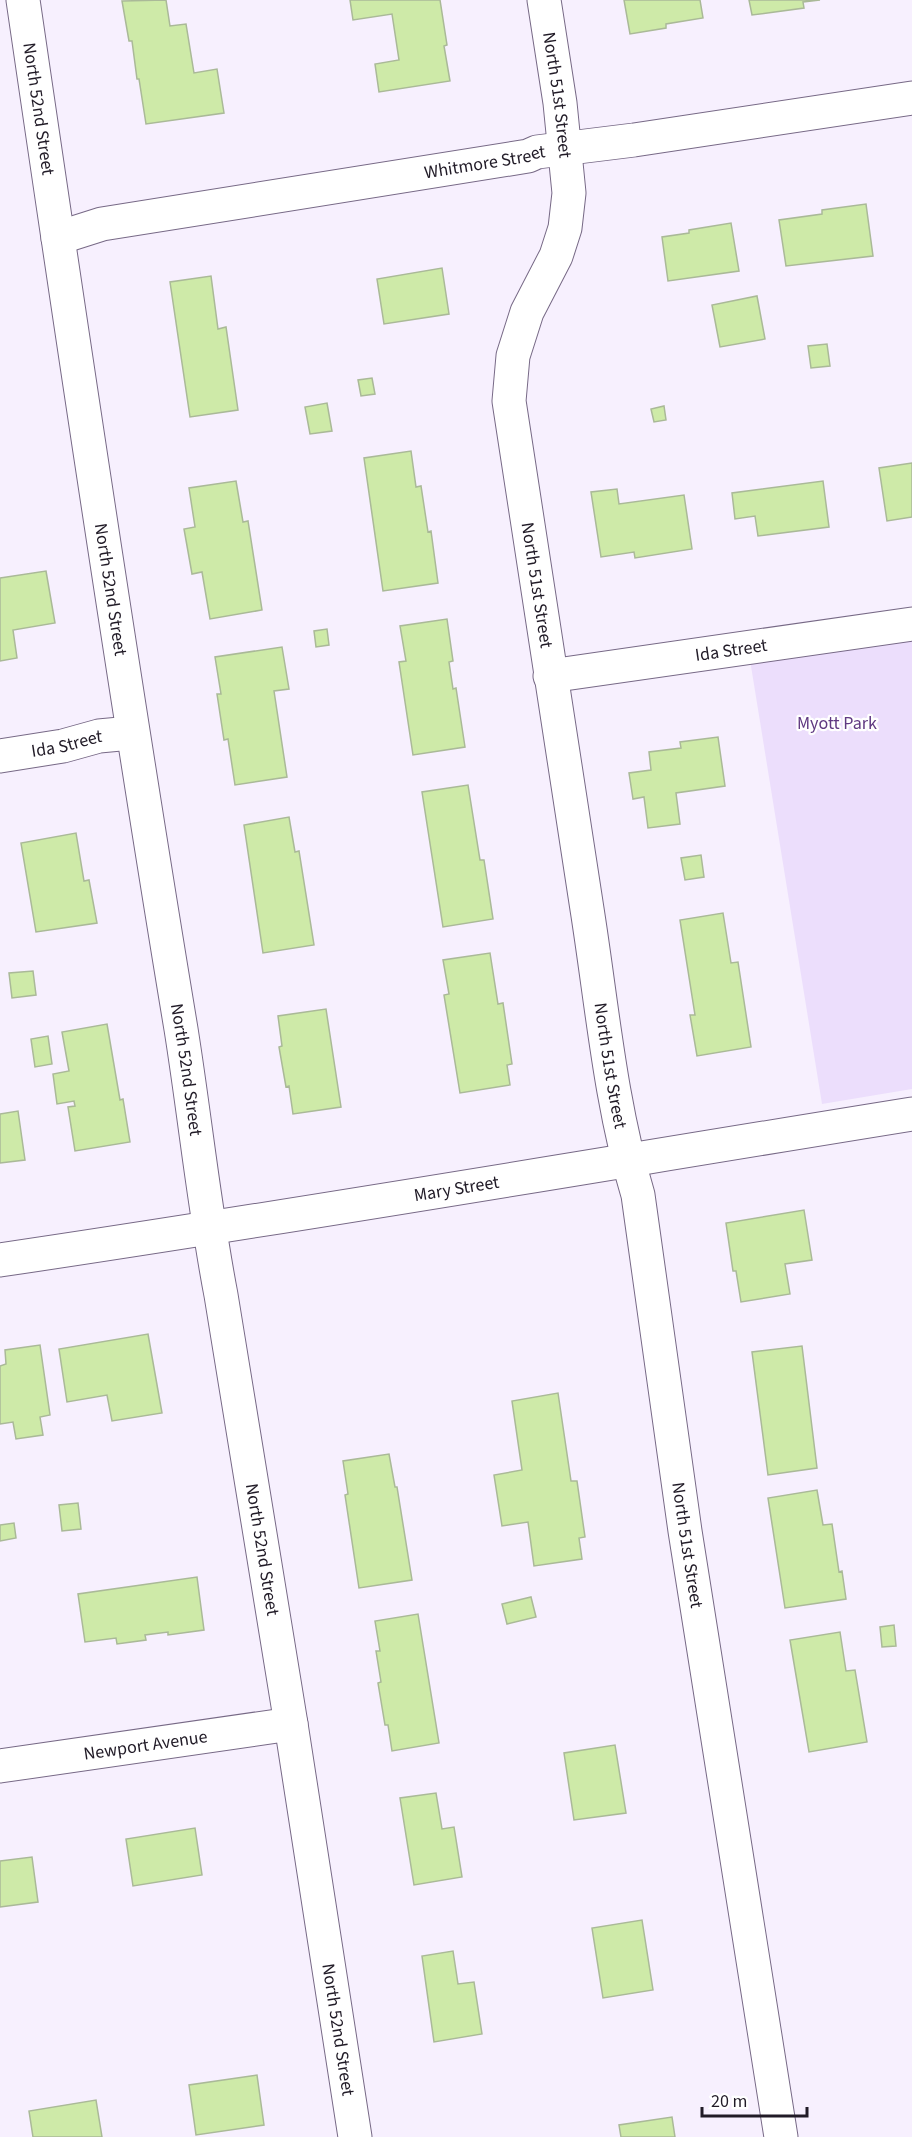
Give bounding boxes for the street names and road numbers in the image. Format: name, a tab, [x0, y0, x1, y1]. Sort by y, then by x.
street label: North 51st Street	[536, 30, 577, 159]
street label: North 52nd Street	[16, 41, 60, 177]
street label: Whitmore Street	[422, 139, 547, 185]
street label: North 51st Street	[515, 520, 559, 650]
street label: North 52nd Street	[88, 522, 133, 658]
street label: Ida Street	[694, 633, 769, 668]
street label: Ida Street	[29, 724, 103, 764]
street label: North 52nd Street	[164, 1001, 208, 1137]
street label: North 51st Street	[588, 1001, 633, 1131]
street label: Mary Street	[412, 1170, 501, 1208]
street label: North 51st Street	[665, 1481, 709, 1610]
street label: North 52nd Street	[239, 1482, 285, 1618]
street label: Newport Avenue	[82, 1724, 209, 1767]
street label: North 52nd Street	[315, 1962, 360, 2098]

